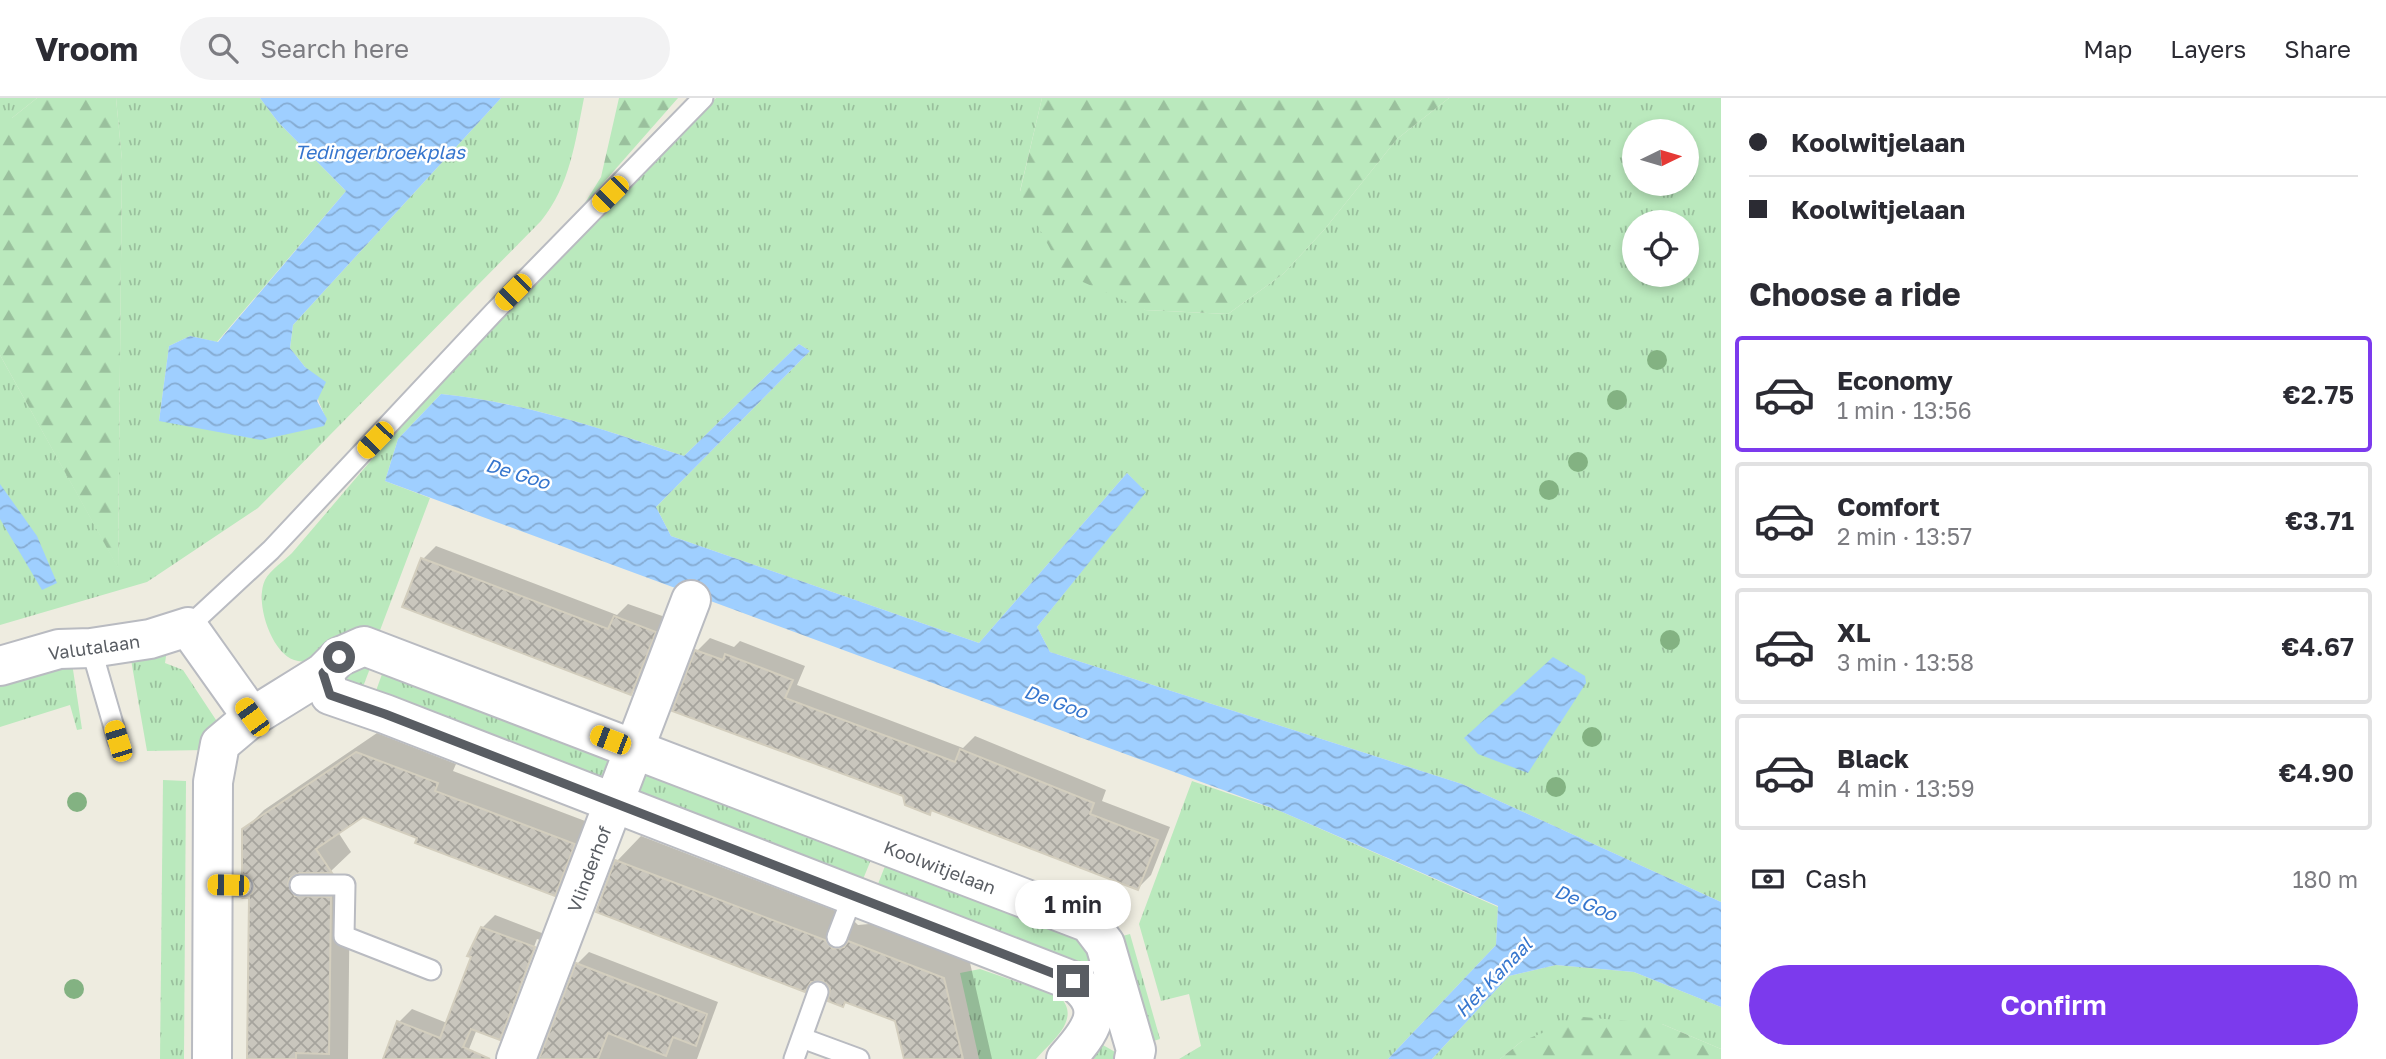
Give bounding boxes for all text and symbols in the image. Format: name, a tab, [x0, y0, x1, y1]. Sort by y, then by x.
search box	[180, 17, 670, 80]
text: Vroom	[35, 29, 138, 68]
icon: search	[204, 29, 242, 67]
text: Search here	[260, 33, 409, 64]
text: Map	[2083, 34, 2132, 63]
text: Layers	[2170, 34, 2246, 63]
text: Share	[2284, 34, 2351, 63]
north arrow	[1622, 119, 1699, 196]
map controls	[1622, 119, 1699, 287]
text: Koolwitjelaan	[1791, 127, 1965, 158]
water label: Tedingerbroekplas	[295, 140, 466, 163]
car	[588, 172, 633, 216]
text: Koolwitjelaan	[1791, 194, 1965, 225]
button: locate	[1622, 210, 1699, 287]
car	[491, 270, 536, 314]
text: Choose a ride	[1749, 275, 1961, 313]
icon: car	[1753, 363, 1816, 426]
text: Economy	[1837, 365, 1953, 396]
text: €2.75	[2283, 379, 2354, 410]
text: 1 min · 13:56	[1837, 396, 1972, 424]
car	[353, 418, 398, 462]
water label: De Goo	[483, 452, 554, 494]
icon: car	[1753, 489, 1816, 552]
text: Comfort	[1837, 491, 1940, 522]
text: €3.71	[2285, 505, 2354, 536]
text: 2 min · 13:57	[1837, 522, 1972, 550]
icon: car	[1753, 615, 1816, 678]
text: XL	[1837, 617, 1871, 648]
street label: Valutalaan	[47, 630, 141, 664]
text: €4.67	[2281, 631, 2354, 662]
route start	[323, 641, 355, 673]
text: 3 min · 13:58	[1837, 648, 1974, 676]
water label: De Goo	[1021, 679, 1092, 724]
car	[232, 694, 273, 740]
car	[102, 718, 135, 764]
car	[587, 723, 634, 757]
icon: car	[1753, 741, 1816, 804]
text: Black	[1837, 743, 1909, 774]
text: €4.90	[2279, 757, 2354, 788]
text: 4 min · 13:59	[1837, 774, 1975, 802]
street label: Vlinderhof	[563, 822, 616, 915]
street label: Koolwitjelaan	[881, 836, 999, 898]
icon: cash	[1749, 860, 1787, 898]
text: Cash	[1805, 863, 1867, 894]
text: 180 m	[2292, 865, 2358, 893]
car	[207, 874, 250, 896]
water label: De Goo	[1551, 879, 1622, 926]
callout: 1 min	[1015, 880, 1131, 928]
text: 1 min	[1044, 890, 1102, 918]
water label: Het Kanaal	[1450, 932, 1537, 1021]
route end	[1057, 965, 1089, 997]
button: Confirm	[1749, 965, 2358, 1045]

